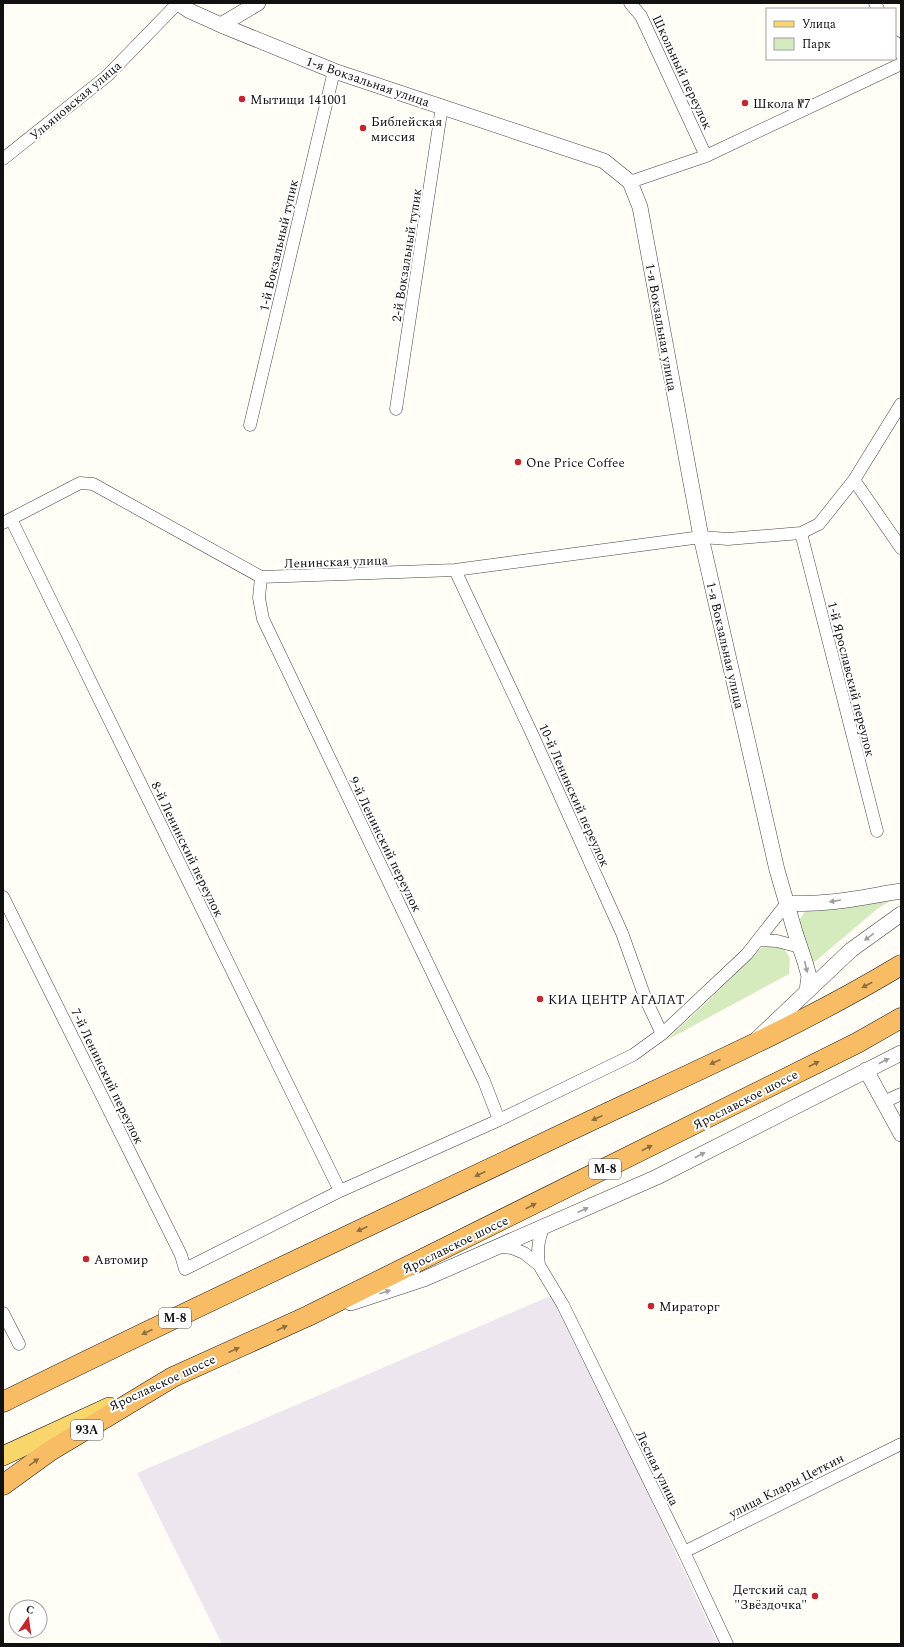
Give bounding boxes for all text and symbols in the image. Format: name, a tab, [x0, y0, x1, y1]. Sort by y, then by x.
legend	[766, 8, 896, 60]
street label: Школьный переулок	[647, 12, 718, 133]
text: Улица	[802, 15, 836, 34]
text: Парк	[802, 35, 831, 54]
street label: 1-я Вокзальная улица	[303, 51, 433, 113]
street label: Ульяновская улица	[25, 56, 126, 145]
place label: Мытищи 141001	[250, 90, 347, 110]
marker: Мытищи 141001	[237, 94, 247, 104]
place label: Школа №7	[753, 94, 810, 114]
marker: Школа №7	[740, 98, 750, 108]
place label: Библейская миссия	[371, 112, 442, 147]
marker: Библейская миссия	[358, 123, 368, 133]
street label: 1-й Вокзальный тупик	[254, 177, 304, 313]
street label: 2-й Вокзальный тупик	[387, 187, 427, 323]
street label: 1-я Вокзальная улица	[640, 262, 682, 393]
place label: One Price Coffee	[526, 453, 625, 473]
marker: One Price Coffee	[513, 457, 523, 467]
street label: Ленинская улица	[284, 550, 389, 574]
street label: 1-я Вокзальная улица	[701, 580, 750, 711]
street label: 1-й Ярославский переулок	[822, 599, 880, 759]
street label: 10-й Ленинский переулок	[533, 720, 615, 870]
street label: 9-й Ленинский переулок	[344, 773, 427, 916]
street label: 8-й Ленинский переулок	[146, 778, 229, 921]
one-way arrow	[829, 899, 841, 905]
one-way arrow	[864, 933, 875, 941]
one-way arrow	[804, 961, 810, 973]
one-way arrow	[862, 982, 873, 988]
place label: КИА ЦЕНТР АГАЛАТ	[548, 990, 685, 1010]
marker: КИА ЦЕНТР АГАЛАТ	[535, 994, 545, 1004]
street label: 7-й Ленинский переулок	[66, 1005, 149, 1148]
one-way arrow	[878, 1058, 889, 1065]
one-way arrow	[709, 1059, 720, 1065]
one-way arrow	[808, 1061, 820, 1068]
street label: Ярославское шоссе	[689, 1065, 802, 1135]
one-way arrow	[591, 1115, 603, 1121]
one-way arrow	[642, 1145, 653, 1151]
one-way arrow	[695, 1152, 706, 1158]
road number: М-8	[589, 1159, 621, 1179]
one-way arrow	[474, 1171, 485, 1177]
one-way arrow	[525, 1203, 537, 1209]
one-way arrow	[577, 1206, 589, 1212]
street label: Ярославское шоссе	[399, 1211, 512, 1279]
one-way arrow	[357, 1226, 368, 1232]
place label: Автомир	[94, 1250, 148, 1270]
marker: Автомир	[81, 1254, 91, 1264]
one-way arrow	[380, 1289, 392, 1295]
place label: Мираторг	[659, 1297, 720, 1317]
marker: Мираторг	[646, 1301, 656, 1311]
road number: М-8	[159, 1308, 191, 1328]
one-way arrow	[276, 1325, 287, 1331]
one-way arrow	[141, 1329, 153, 1335]
one-way arrow	[228, 1347, 240, 1353]
street label: Ярославское шоссе	[106, 1349, 219, 1416]
road number: 93A	[71, 1420, 103, 1440]
street label: Лесная улица	[630, 1428, 684, 1510]
street label: улица Клары Цеткин	[725, 1448, 848, 1524]
one-way arrow	[29, 1458, 40, 1466]
place label: Детский сад "Звёздочка"	[733, 1580, 807, 1615]
marker: Детский сад "Звёздочка"	[810, 1591, 820, 1601]
north arrow	[8, 1599, 48, 1639]
text: С	[24, 1601, 36, 1619]

